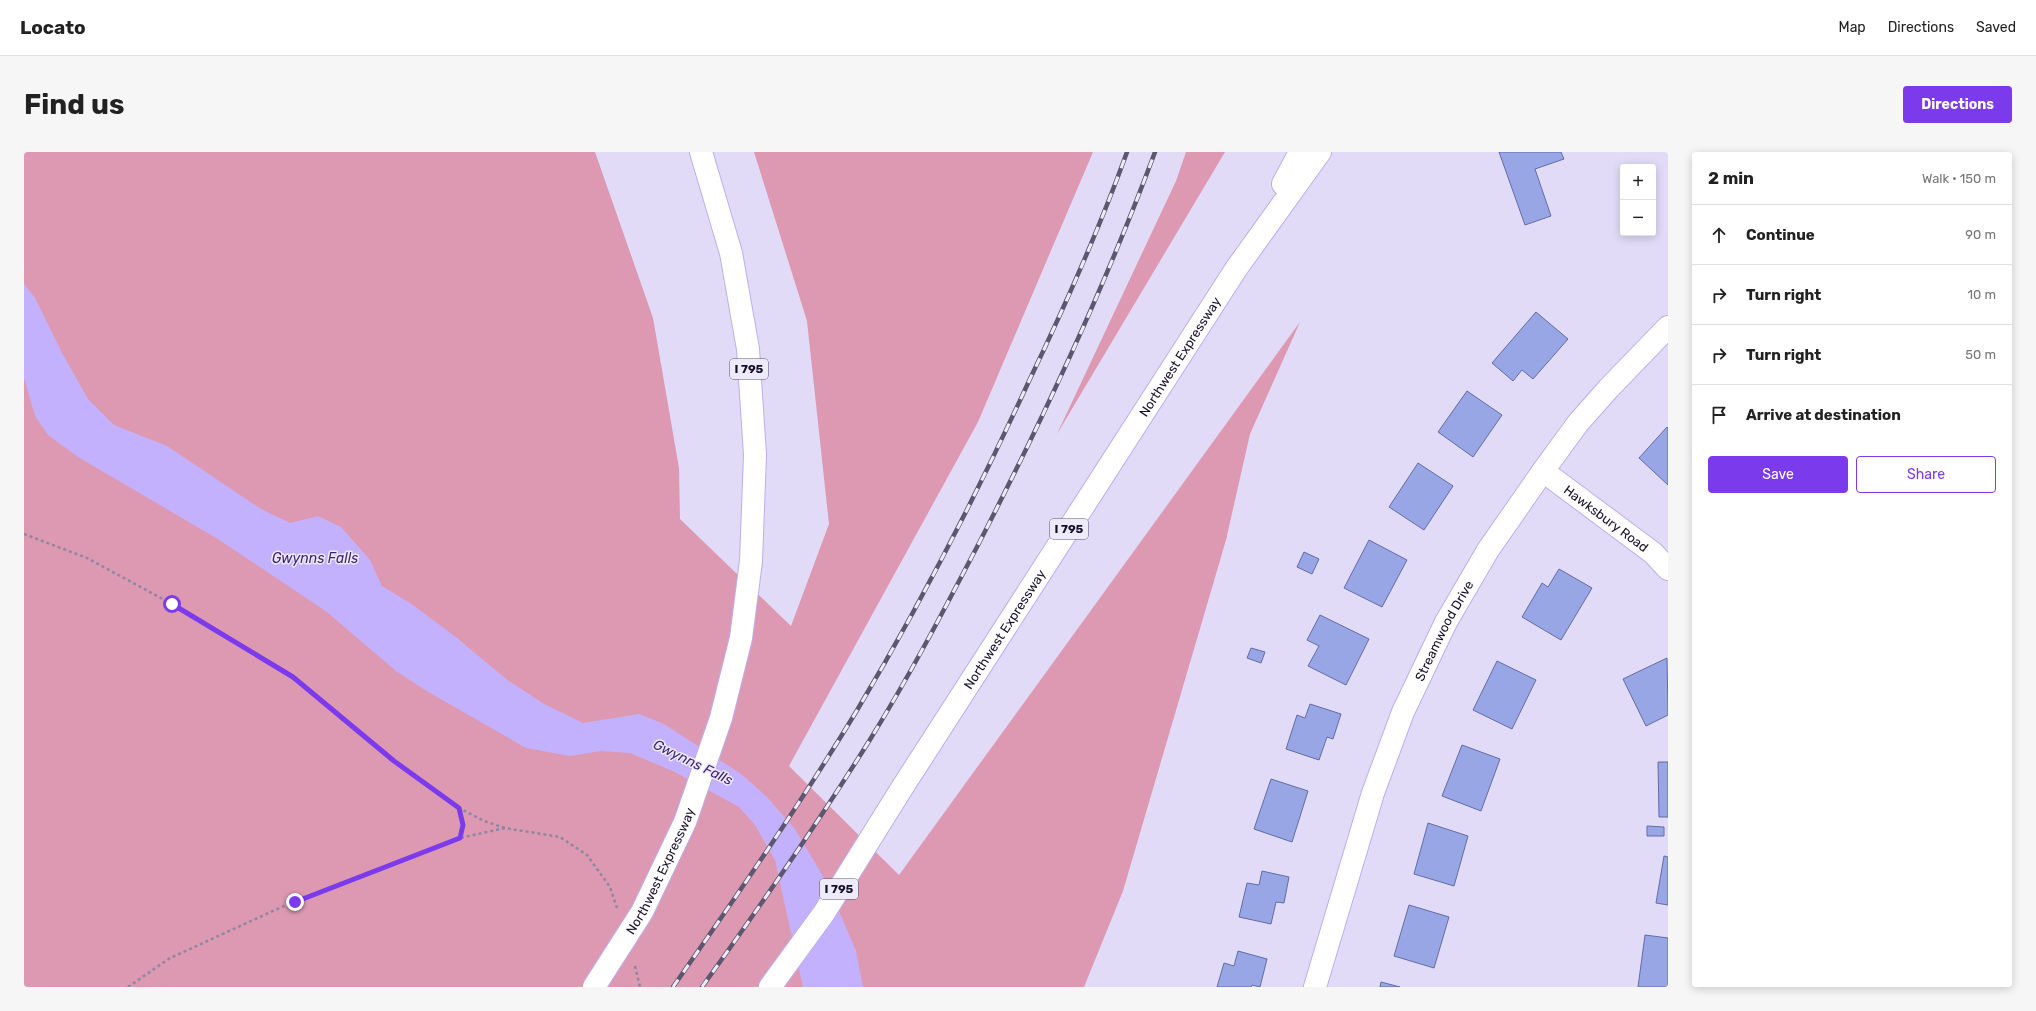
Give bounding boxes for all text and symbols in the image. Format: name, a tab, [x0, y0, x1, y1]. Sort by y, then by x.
text: Locato	[20, 16, 86, 39]
text: Map	[1839, 19, 1866, 36]
text: Directions	[1888, 19, 1954, 36]
text: Saved	[1976, 19, 2016, 36]
button: Directions	[1903, 86, 2012, 123]
text: Find us	[24, 88, 124, 121]
map controls	[1620, 164, 1656, 236]
button: +	[1620, 164, 1656, 200]
text: 2 min	[1708, 168, 1754, 188]
text: Walk · 150 m	[1922, 171, 1996, 186]
button: −	[1620, 200, 1656, 236]
icon: ahead	[1708, 224, 1730, 246]
text: Continue	[1746, 226, 1815, 244]
text: 90 m	[1965, 227, 1996, 242]
icon: right	[1708, 284, 1730, 306]
text: Turn right	[1746, 286, 1821, 304]
text: 10 m	[1967, 287, 1996, 302]
street label: Northwest Expressway	[1136, 294, 1224, 419]
icon: right	[1708, 344, 1730, 366]
text: Turn right	[1746, 346, 1821, 364]
text: 50 m	[1965, 347, 1996, 362]
road number: I 795	[730, 359, 768, 379]
icon: arrive	[1708, 404, 1730, 426]
text: Arrive at destination	[1746, 406, 1901, 424]
button: Save	[1708, 456, 1848, 493]
button: Share	[1856, 456, 1996, 493]
street label: Hawksbury Road	[1561, 482, 1651, 555]
road number: I 795	[1050, 519, 1088, 539]
water label: Gwynns Falls	[272, 550, 358, 567]
street label: Northwest Expressway	[961, 567, 1049, 692]
street label: Streamwood Drive	[1412, 578, 1477, 683]
route start	[163, 595, 181, 613]
water label: Gwynns Falls	[650, 736, 735, 789]
street label: Northwest Expressway	[623, 806, 697, 937]
road number: I 795	[820, 879, 858, 899]
route end	[286, 893, 304, 911]

